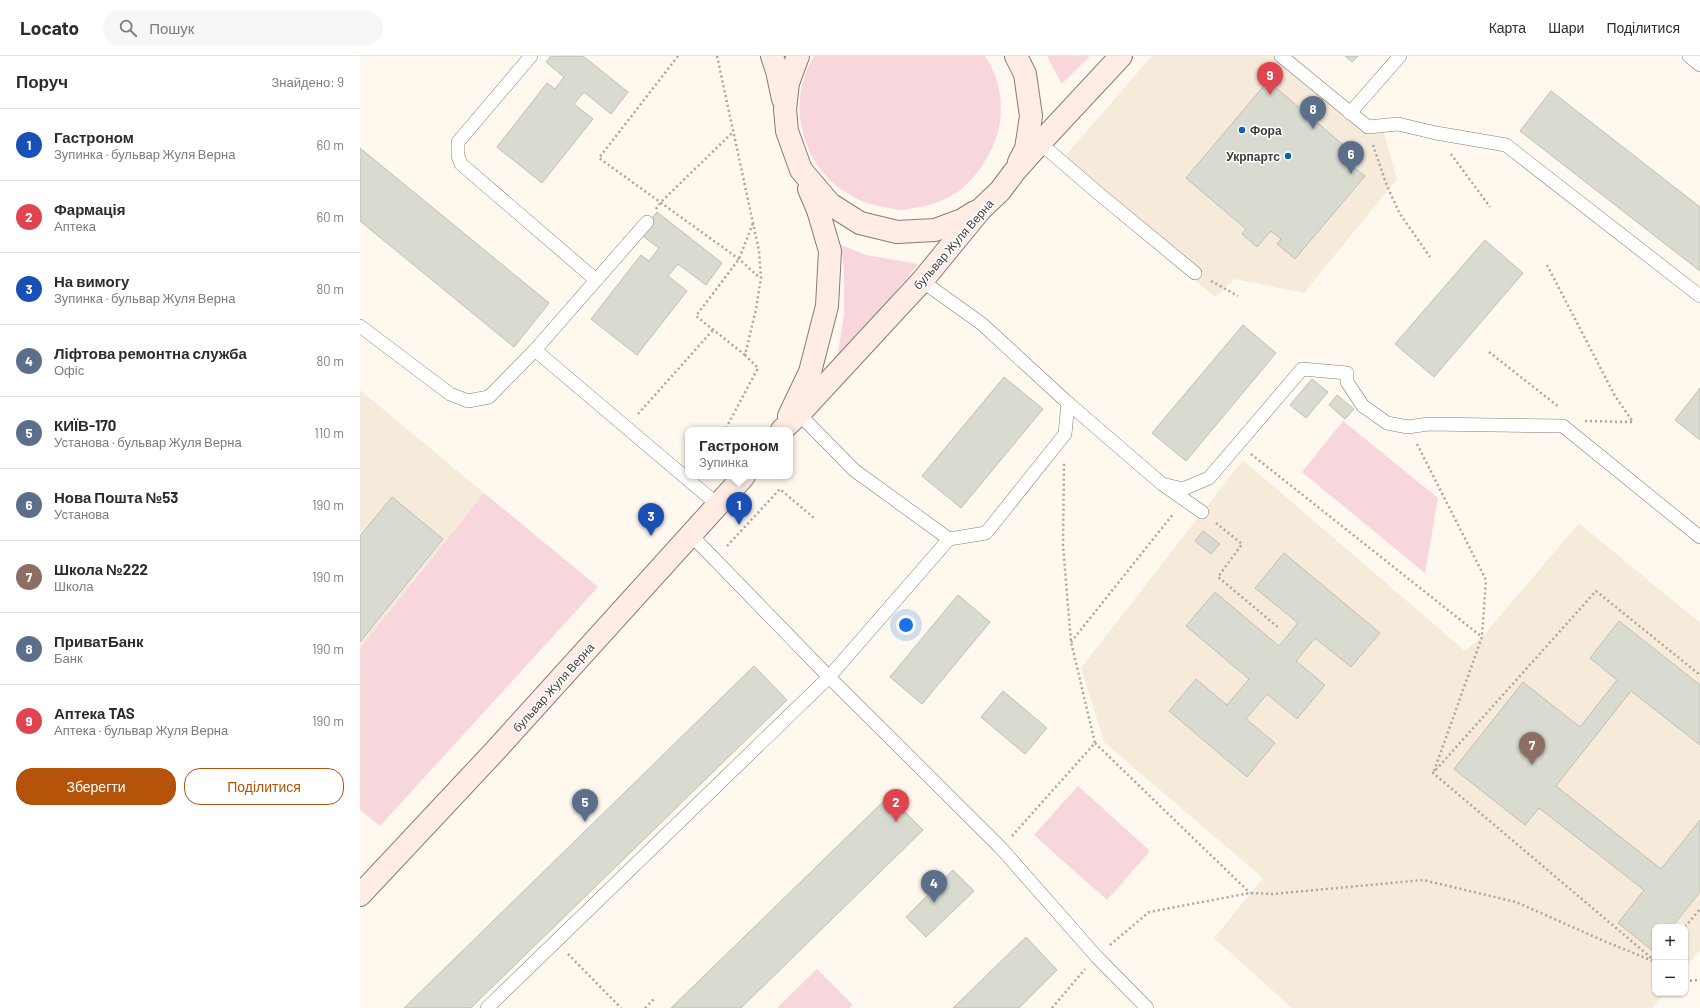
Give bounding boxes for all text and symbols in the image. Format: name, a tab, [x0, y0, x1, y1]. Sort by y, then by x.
search box	[103, 10, 383, 46]
text: Locato	[20, 16, 79, 39]
icon: search	[117, 17, 139, 39]
text: Пошук	[149, 19, 194, 37]
text: Карта	[1489, 19, 1526, 36]
text: Шари	[1548, 19, 1584, 36]
text: Поділитися	[1606, 19, 1680, 36]
pin: 9	[1257, 62, 1283, 95]
text: Поруч	[16, 71, 68, 91]
text: Знайдено: 9	[271, 74, 344, 90]
pin: 8	[1300, 96, 1326, 129]
place label: Фора	[1250, 123, 1282, 138]
marker: Фора	[1237, 125, 1247, 135]
text: Гастроном	[54, 128, 134, 146]
text: 1	[27, 137, 31, 153]
text: 60 m	[317, 137, 344, 153]
pin: 6	[1338, 141, 1364, 174]
text: Зупинка · бульвар Жуля Верна	[54, 146, 235, 162]
place label: Укрпартс	[1226, 149, 1280, 164]
marker: Укрпартс	[1283, 151, 1293, 161]
street label: бульвар Жуля Верна	[910, 196, 997, 293]
text: Фармація	[54, 200, 126, 218]
text: 2	[25, 209, 33, 225]
text: 60 m	[317, 209, 344, 225]
text: Аптека	[54, 218, 96, 234]
text: На вимогу	[54, 272, 129, 290]
text: 3	[25, 281, 33, 297]
text: 80 m	[317, 281, 344, 297]
text: Зупинка · бульвар Жуля Верна	[54, 290, 235, 306]
text: Ліфтова ремонтна служба	[54, 344, 247, 362]
text: 4	[25, 353, 33, 369]
text: 80 m	[317, 353, 344, 369]
text: Офіс	[54, 362, 84, 378]
text: КИЇВ-170	[54, 416, 116, 434]
text: 5	[25, 425, 33, 441]
text: 110 m	[314, 425, 344, 441]
popup	[685, 427, 793, 479]
text: Установа · бульвар Жуля Верна	[54, 434, 242, 450]
text: Гастроном	[699, 436, 779, 454]
text: Зупинка	[699, 454, 748, 470]
text: Нова Пошта №53	[54, 488, 178, 506]
pin: 1	[726, 492, 752, 525]
text: 6	[26, 497, 32, 513]
text: 190 m	[312, 497, 344, 513]
pin: 3	[638, 503, 664, 536]
text: Установа	[54, 506, 109, 522]
text: Школа №222	[54, 560, 148, 578]
text: 7	[26, 569, 32, 585]
text: 190 m	[312, 569, 344, 585]
text: Школа	[54, 578, 94, 594]
your location	[896, 615, 916, 635]
text: ПриватБанк	[54, 632, 144, 650]
street label: бульвар Жуля Верна	[509, 639, 598, 735]
text: 8	[25, 641, 33, 657]
text: 190 m	[312, 641, 344, 657]
text: Банк	[54, 650, 83, 666]
text: Аптека TAS	[54, 704, 135, 722]
text: 9	[26, 713, 32, 729]
text: 190 m	[312, 713, 344, 729]
text: Аптека · бульвар Жуля Верна	[54, 722, 228, 738]
pin: 7	[1519, 732, 1545, 765]
button: Зберегти	[16, 768, 176, 805]
button: Поділитися	[184, 768, 344, 805]
pin: 5	[572, 789, 598, 822]
pin: 2	[883, 789, 909, 822]
pin: 4	[921, 870, 947, 903]
map controls	[1652, 924, 1688, 996]
button: +	[1652, 924, 1688, 960]
button: −	[1652, 960, 1688, 996]

